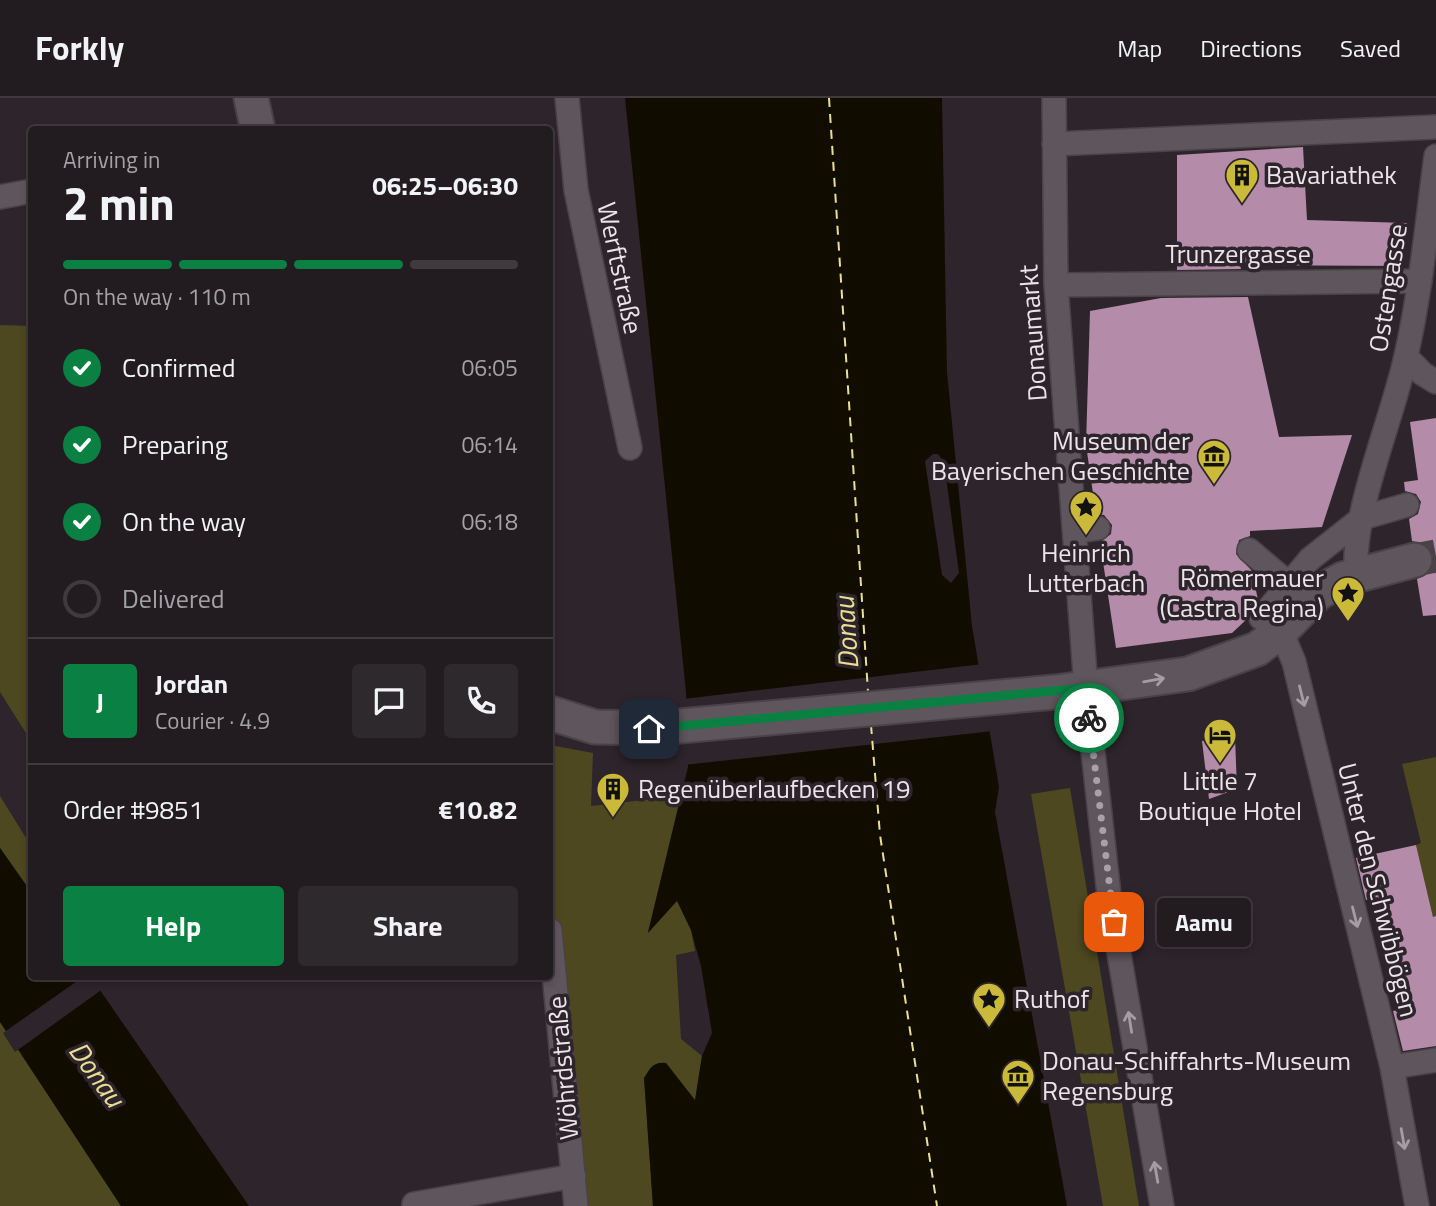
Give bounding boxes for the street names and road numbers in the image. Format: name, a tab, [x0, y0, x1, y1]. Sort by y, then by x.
street label: Werftstraße	[588, 198, 653, 337]
street label: Ostengasse	[1358, 221, 1417, 355]
street label: Trunzergasse	[1165, 234, 1311, 273]
street label: Donaumarkt	[1008, 264, 1057, 403]
street label: Unter den Schwibbögen	[1328, 759, 1429, 1021]
street label: Wöhrdstraße	[537, 995, 588, 1141]

